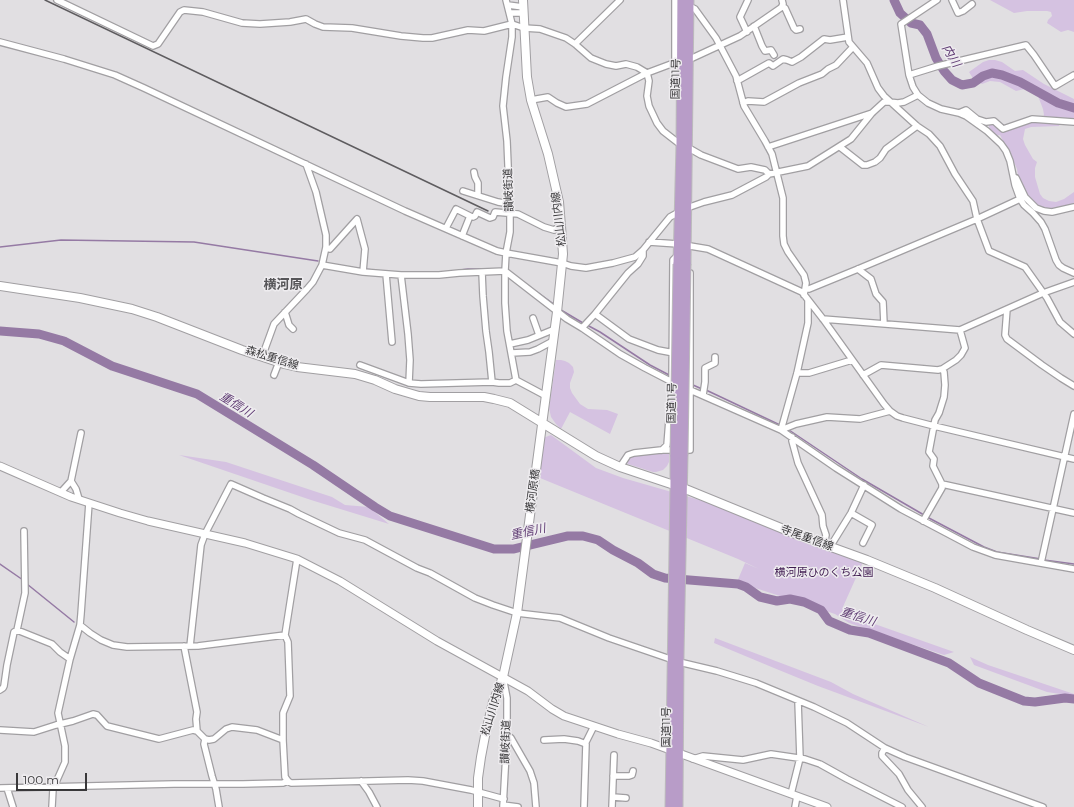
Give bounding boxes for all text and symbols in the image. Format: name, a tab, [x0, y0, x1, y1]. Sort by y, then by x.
water label: 内川	[939, 42, 963, 70]
street label: 国道11号	[669, 58, 683, 100]
street label: 讃岐街道	[502, 168, 516, 212]
street label: 松山川内線	[549, 191, 569, 247]
district label: 横河原	[264, 277, 302, 293]
street label: 森松重信線	[244, 344, 300, 372]
street label: 国道11号	[665, 382, 679, 424]
water label: 重信川	[217, 389, 255, 421]
street label: 横河原橋	[523, 468, 543, 514]
water label: 重信川	[509, 521, 547, 543]
street label: 寺尾重信線	[779, 522, 835, 554]
park label: 横河原ひのくち公園	[775, 566, 873, 580]
water label: 重信川	[839, 605, 877, 629]
street label: 松山川内線	[479, 681, 507, 737]
street label: 国道11号	[660, 707, 674, 747]
street label: 讃岐街道	[499, 720, 513, 764]
scale bar	[18, 765, 89, 791]
text: 100 m	[23, 772, 59, 787]

